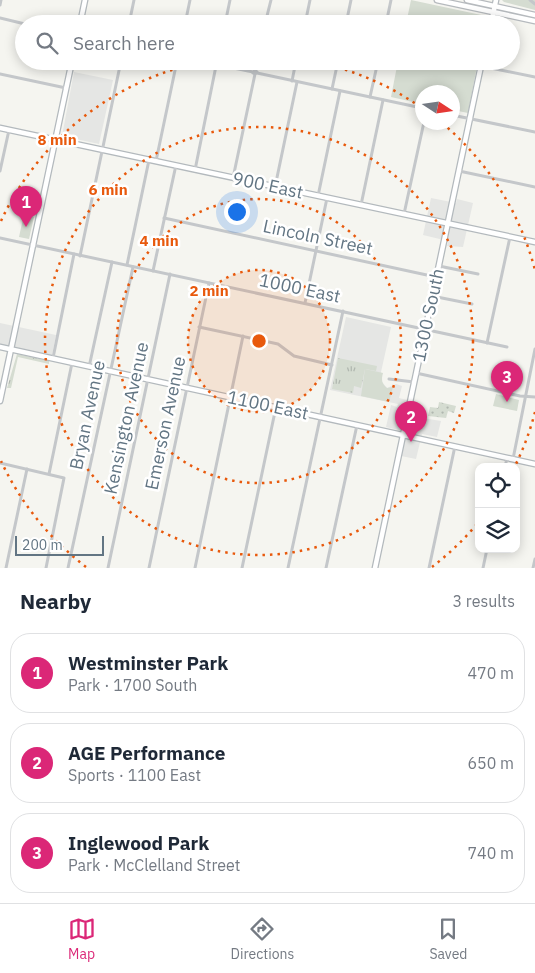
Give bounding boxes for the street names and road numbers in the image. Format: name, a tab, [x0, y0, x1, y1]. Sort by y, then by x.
street label: 900 East	[231, 166, 305, 204]
street label: Lincoln Street	[261, 214, 375, 260]
street label: 1300 South	[407, 266, 449, 364]
street label: 1000 East	[257, 268, 343, 308]
street label: Kensington Avenue	[99, 340, 153, 496]
street label: Emerson Avenue	[140, 354, 190, 492]
street label: Bryan Avenue	[64, 358, 110, 472]
street label: 1100 East	[225, 385, 311, 425]

